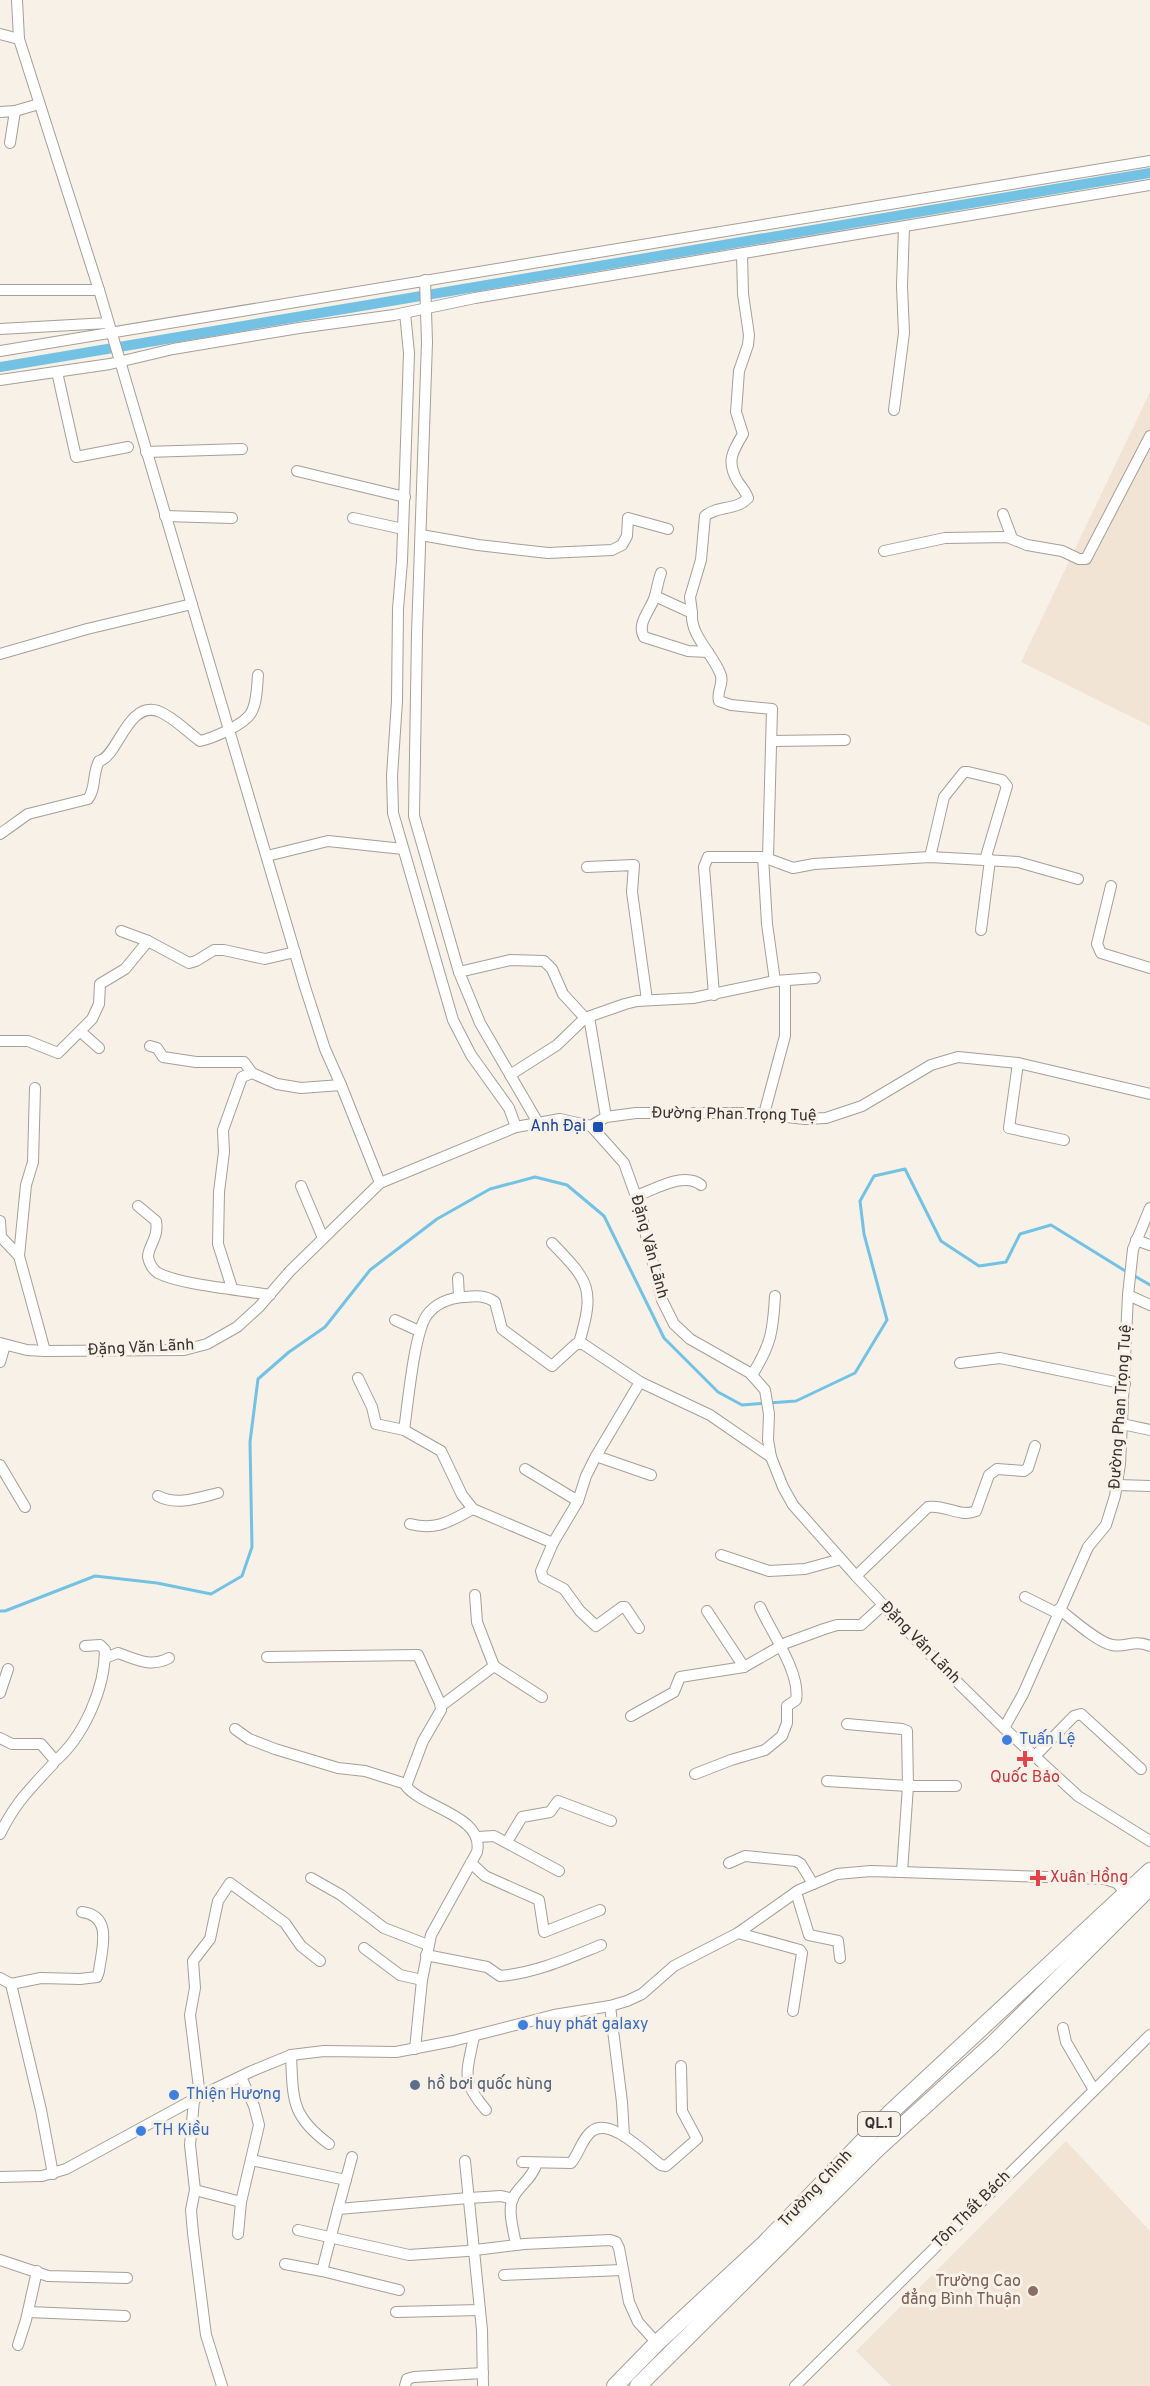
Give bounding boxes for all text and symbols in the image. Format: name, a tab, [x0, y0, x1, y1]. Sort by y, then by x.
street label: Đường Phan Trọng Tuệ	[651, 1104, 817, 1126]
place label: Anh Đại	[530, 1117, 586, 1137]
marker: Anh Đại	[591, 1120, 605, 1134]
street label: Đặng Văn Lãnh	[626, 1193, 672, 1301]
street label: Đường Phan Trọng Tuệ	[1105, 1324, 1137, 1490]
street label: Đặng Văn Lãnh	[87, 1335, 195, 1361]
street label: Đặng Văn Lãnh	[876, 1598, 964, 1688]
place label: Tuấn Lệ	[1019, 1729, 1075, 1750]
marker: Tuấn Lệ	[1000, 1733, 1014, 1747]
marker: Quốc Bảo	[1018, 1752, 1032, 1766]
place label: Quốc Bảo	[990, 1767, 1060, 1788]
place label: Xuân Hồng	[1050, 1867, 1128, 1888]
marker: Xuân Hồng	[1031, 1871, 1045, 1885]
place label: huy phát galaxy	[535, 2015, 649, 2035]
marker: huy phát galaxy	[516, 2018, 530, 2032]
place label: hồ bơi quốc hùng	[427, 2074, 552, 2095]
marker: hồ bơi quốc hùng	[408, 2078, 422, 2092]
place label: Thiện Hương	[186, 2085, 281, 2105]
marker: Thiện Hương	[167, 2088, 181, 2102]
road number: QL.1	[858, 2112, 900, 2136]
place label: TH Kiều	[153, 2120, 209, 2141]
marker: TH Kiều	[134, 2124, 148, 2138]
street label: Trường Chinh	[775, 2146, 857, 2232]
street label: Tôn Thất Bách	[928, 2166, 1015, 2253]
place label: Trường Cao đẳng Bình Thuận	[901, 2272, 1021, 2310]
marker: Trường Cao đẳng Bình Thuận	[1026, 2284, 1040, 2298]

